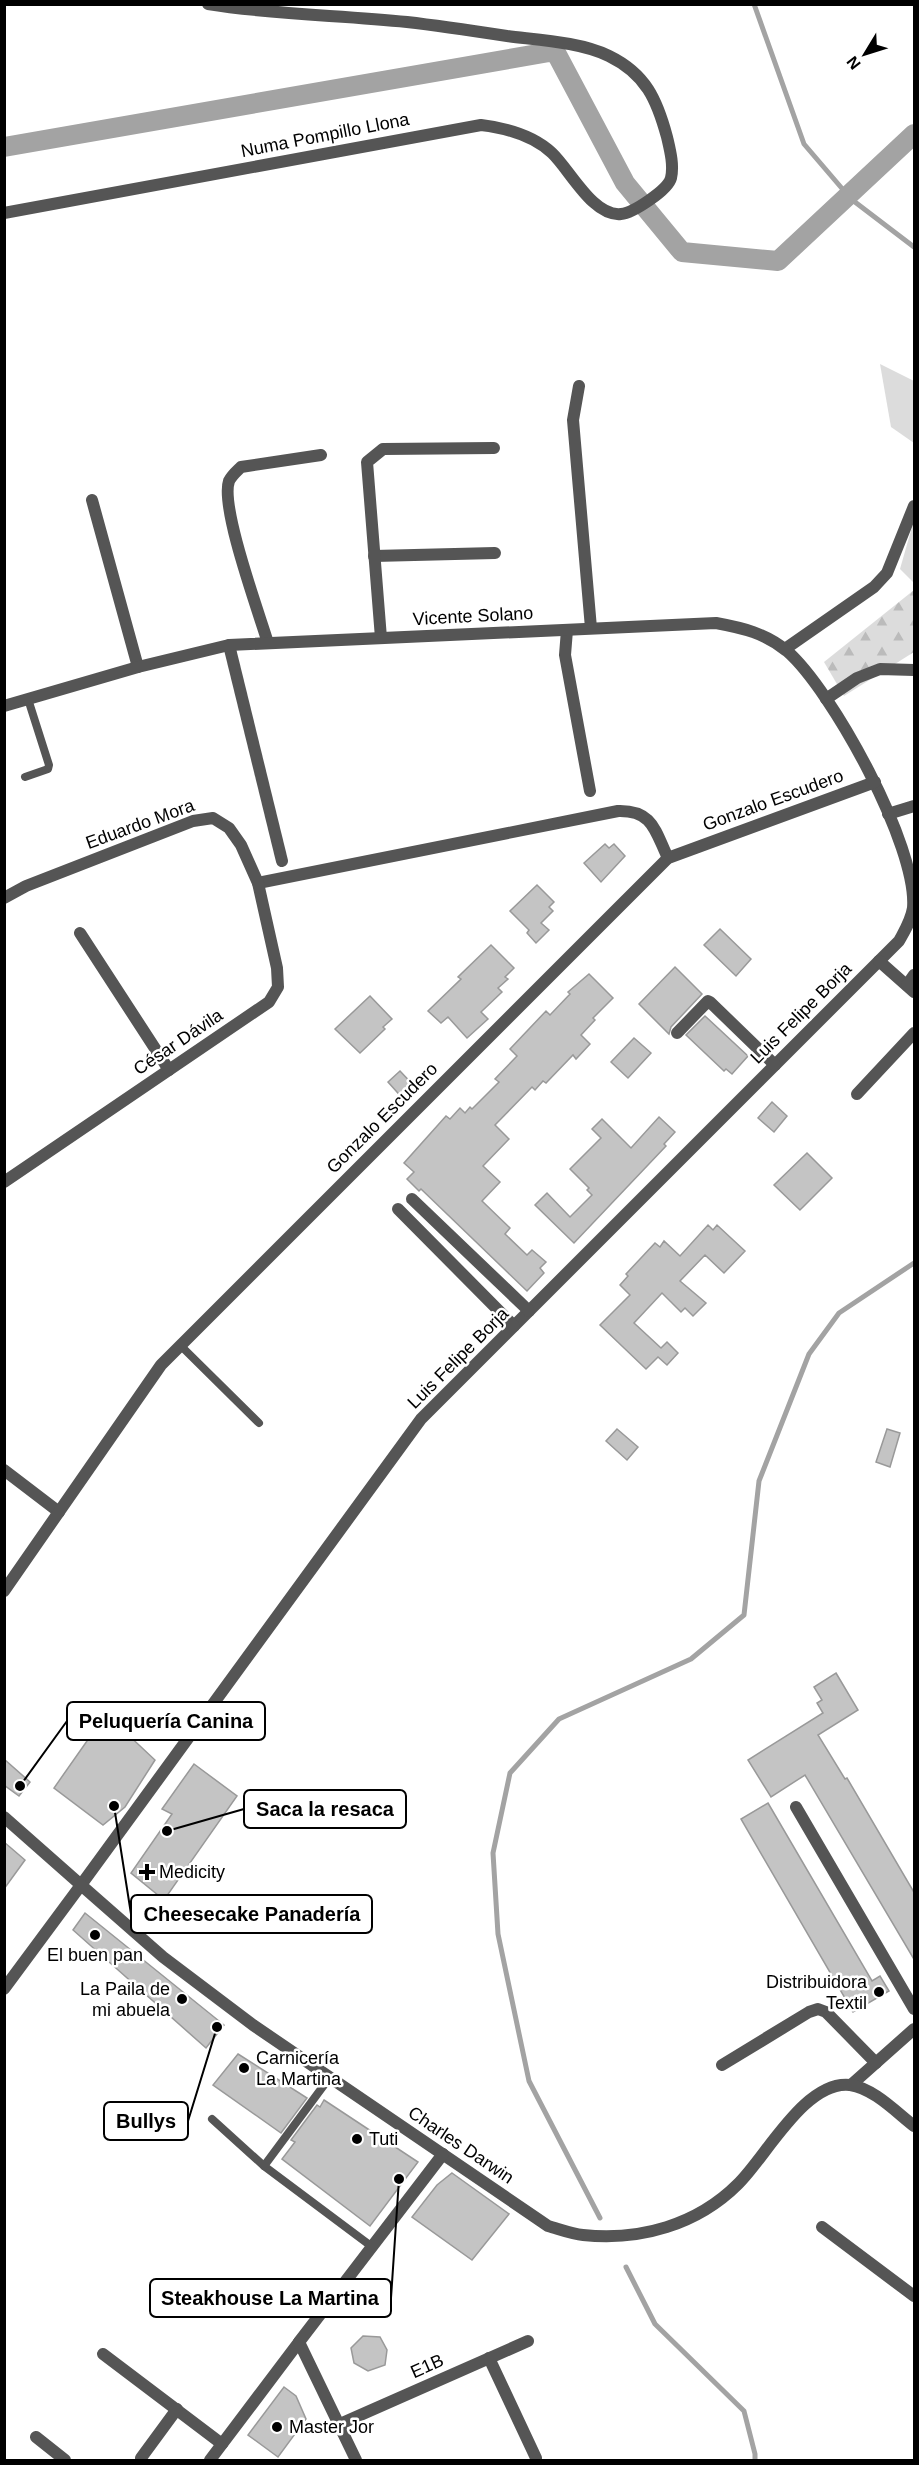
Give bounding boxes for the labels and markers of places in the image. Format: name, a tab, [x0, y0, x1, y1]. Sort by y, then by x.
callout: Peluquería Canina	[67, 1702, 265, 1740]
callout: Saca la resaca	[244, 1790, 406, 1828]
place label: Medicity	[159, 1862, 225, 1882]
marker: Medicity	[140, 1865, 154, 1879]
callout: Cheesecake Panadería	[131, 1895, 372, 1933]
marker: El buen pan	[88, 1928, 102, 1942]
place label: El buen pan	[47, 1945, 143, 1965]
place label: Distribuidora Textil	[766, 1972, 868, 2013]
place label: La Paila de mi abuela	[80, 1979, 171, 2020]
marker: Distribuidora Textil	[872, 1985, 886, 1999]
marker: La Paila de mi abuela	[175, 1992, 189, 2006]
place label: Carnicería La Martina	[256, 2048, 342, 2089]
marker: Carnicería La Martina	[237, 2061, 251, 2075]
callout: Bullys	[104, 2102, 188, 2140]
place label: Tuti	[369, 2129, 398, 2149]
marker: Tuti	[350, 2132, 364, 2146]
callout: Steakhouse La Martina	[150, 2279, 391, 2317]
place label: Master Jor	[289, 2417, 374, 2437]
marker: Master Jor	[270, 2420, 284, 2434]

